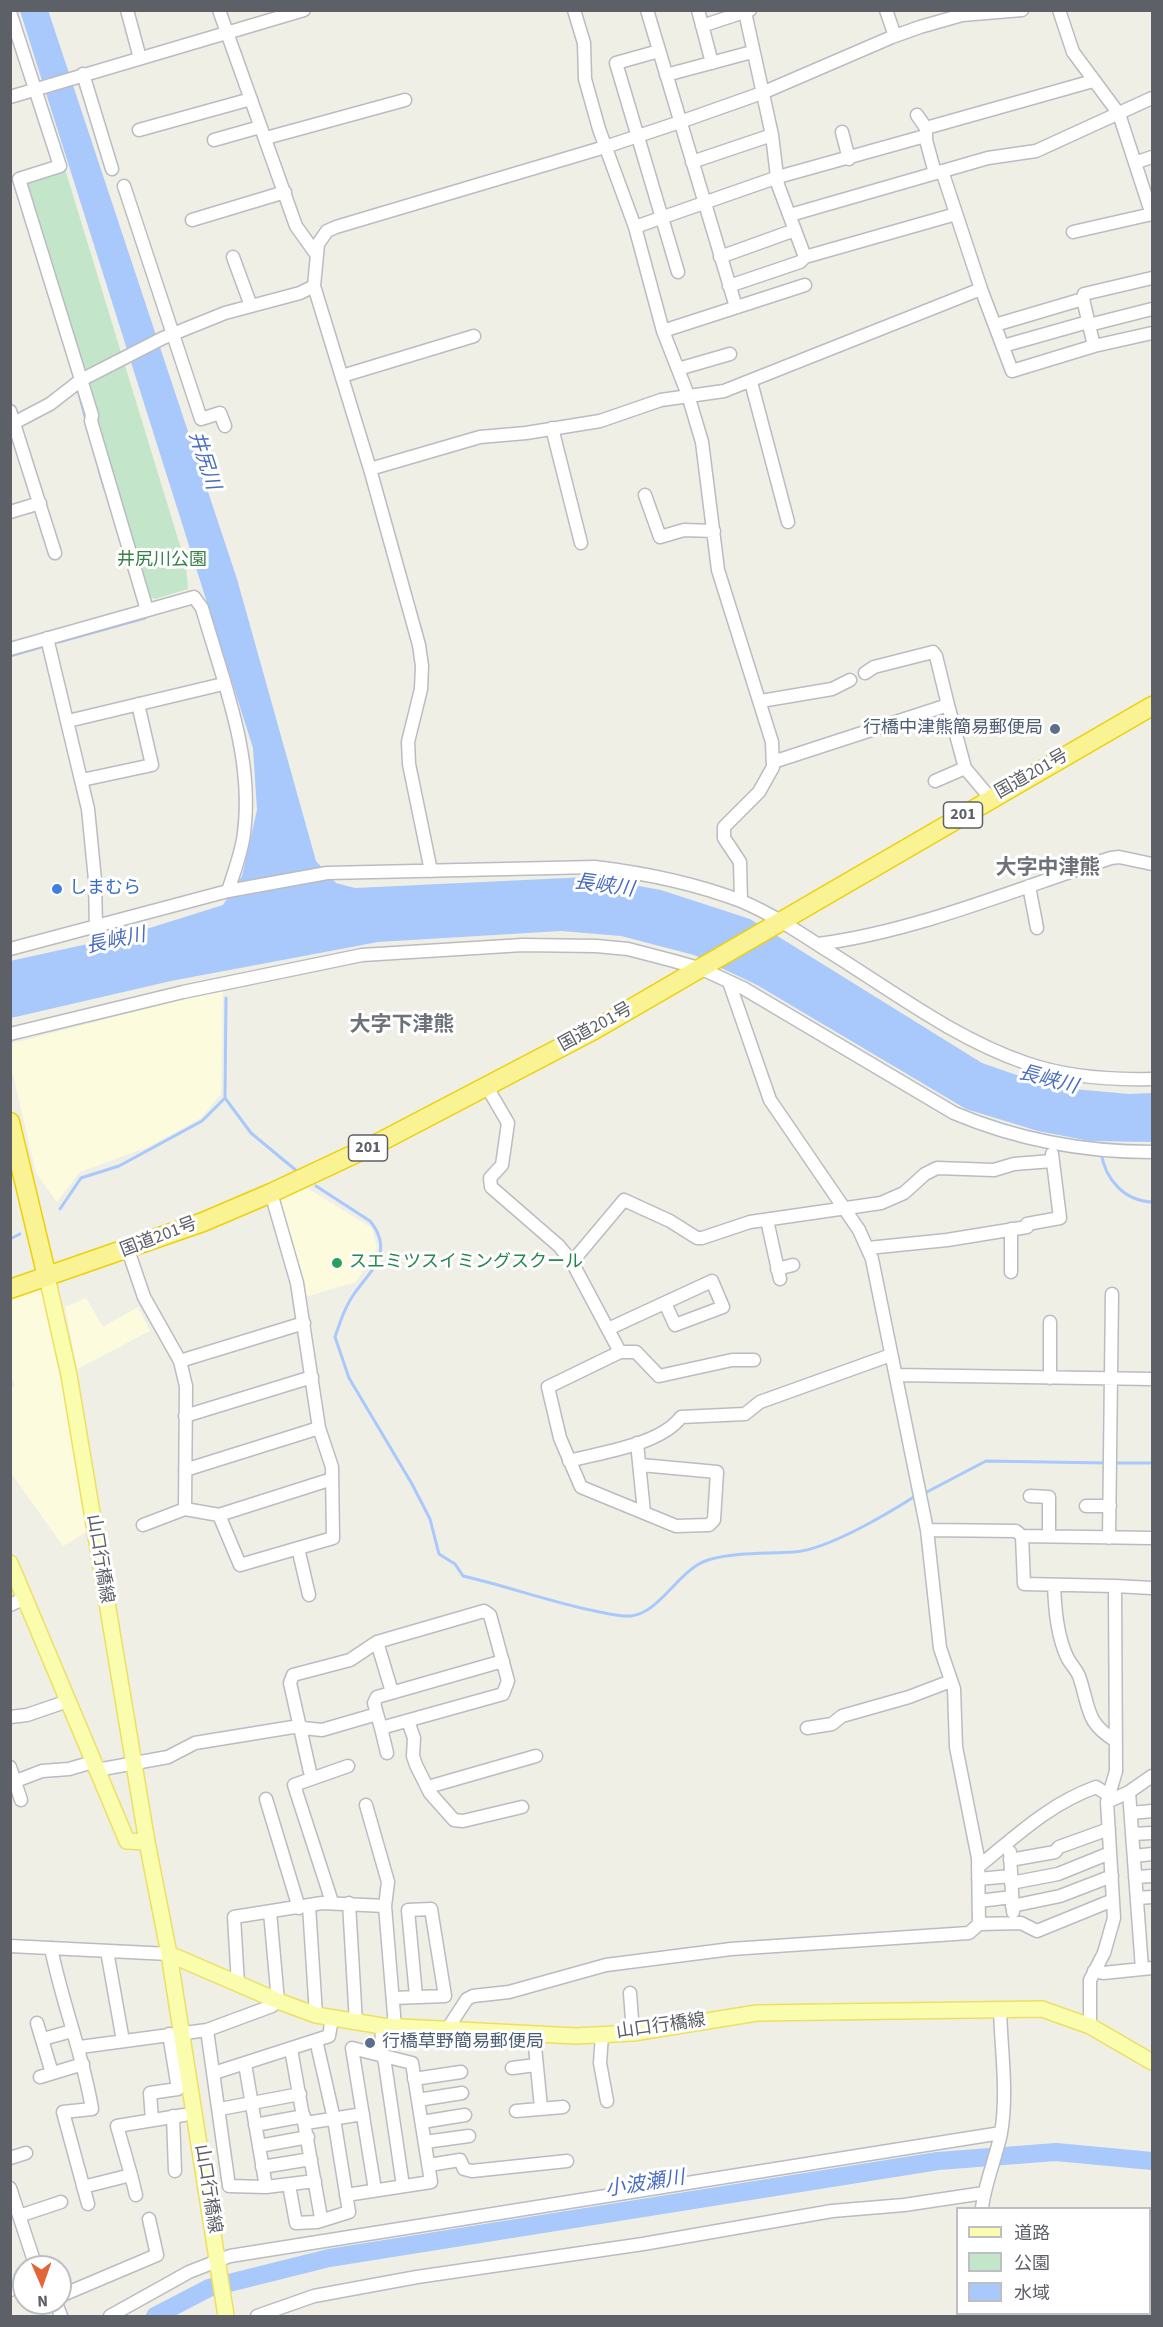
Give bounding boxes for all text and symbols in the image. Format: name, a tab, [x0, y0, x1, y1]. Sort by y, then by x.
water label: 井尻川	[182, 429, 224, 493]
park label: 井尻川公園	[117, 550, 207, 572]
place label: 行橋中津熊簡易郵便局	[863, 718, 1043, 740]
marker: 行橋中津熊簡易郵便局	[1048, 722, 1062, 736]
street label: 国道201号	[992, 745, 1072, 805]
road number: 201	[944, 802, 982, 828]
district label: 大字中津熊	[996, 856, 1100, 882]
water label: 長峡川	[573, 871, 635, 903]
place label: しまむら	[69, 878, 141, 900]
marker: しまむら	[50, 882, 64, 896]
water label: 長峡川	[84, 924, 148, 960]
street label: 国道201号	[555, 999, 637, 1057]
district label: 大字下津熊	[350, 1013, 454, 1039]
water label: 長峡川	[1016, 1062, 1080, 1100]
road number: 201	[348, 1135, 388, 1161]
street label: 国道201号	[117, 1213, 201, 1263]
place label: スエミツスイミングスクール	[349, 1252, 583, 1274]
marker: スエミツスイミングスクール	[330, 1256, 344, 1270]
street label: 山口行橋線	[81, 1513, 117, 1605]
street label: 山口行橋線	[615, 2010, 707, 2044]
place label: 行橋草野簡易郵便局	[382, 2032, 544, 2054]
marker: 行橋草野簡易郵便局	[363, 2036, 377, 2050]
street label: 山口行橋線	[189, 2143, 225, 2235]
water label: 小波瀬川	[604, 2167, 686, 2203]
legend	[956, 2207, 1151, 2315]
text: 道路	[1014, 2221, 1050, 2246]
text: 公園	[1014, 2251, 1050, 2276]
north arrow	[12, 2255, 72, 2315]
text: 水域	[1014, 2281, 1050, 2306]
text: N	[37, 2290, 48, 2312]

